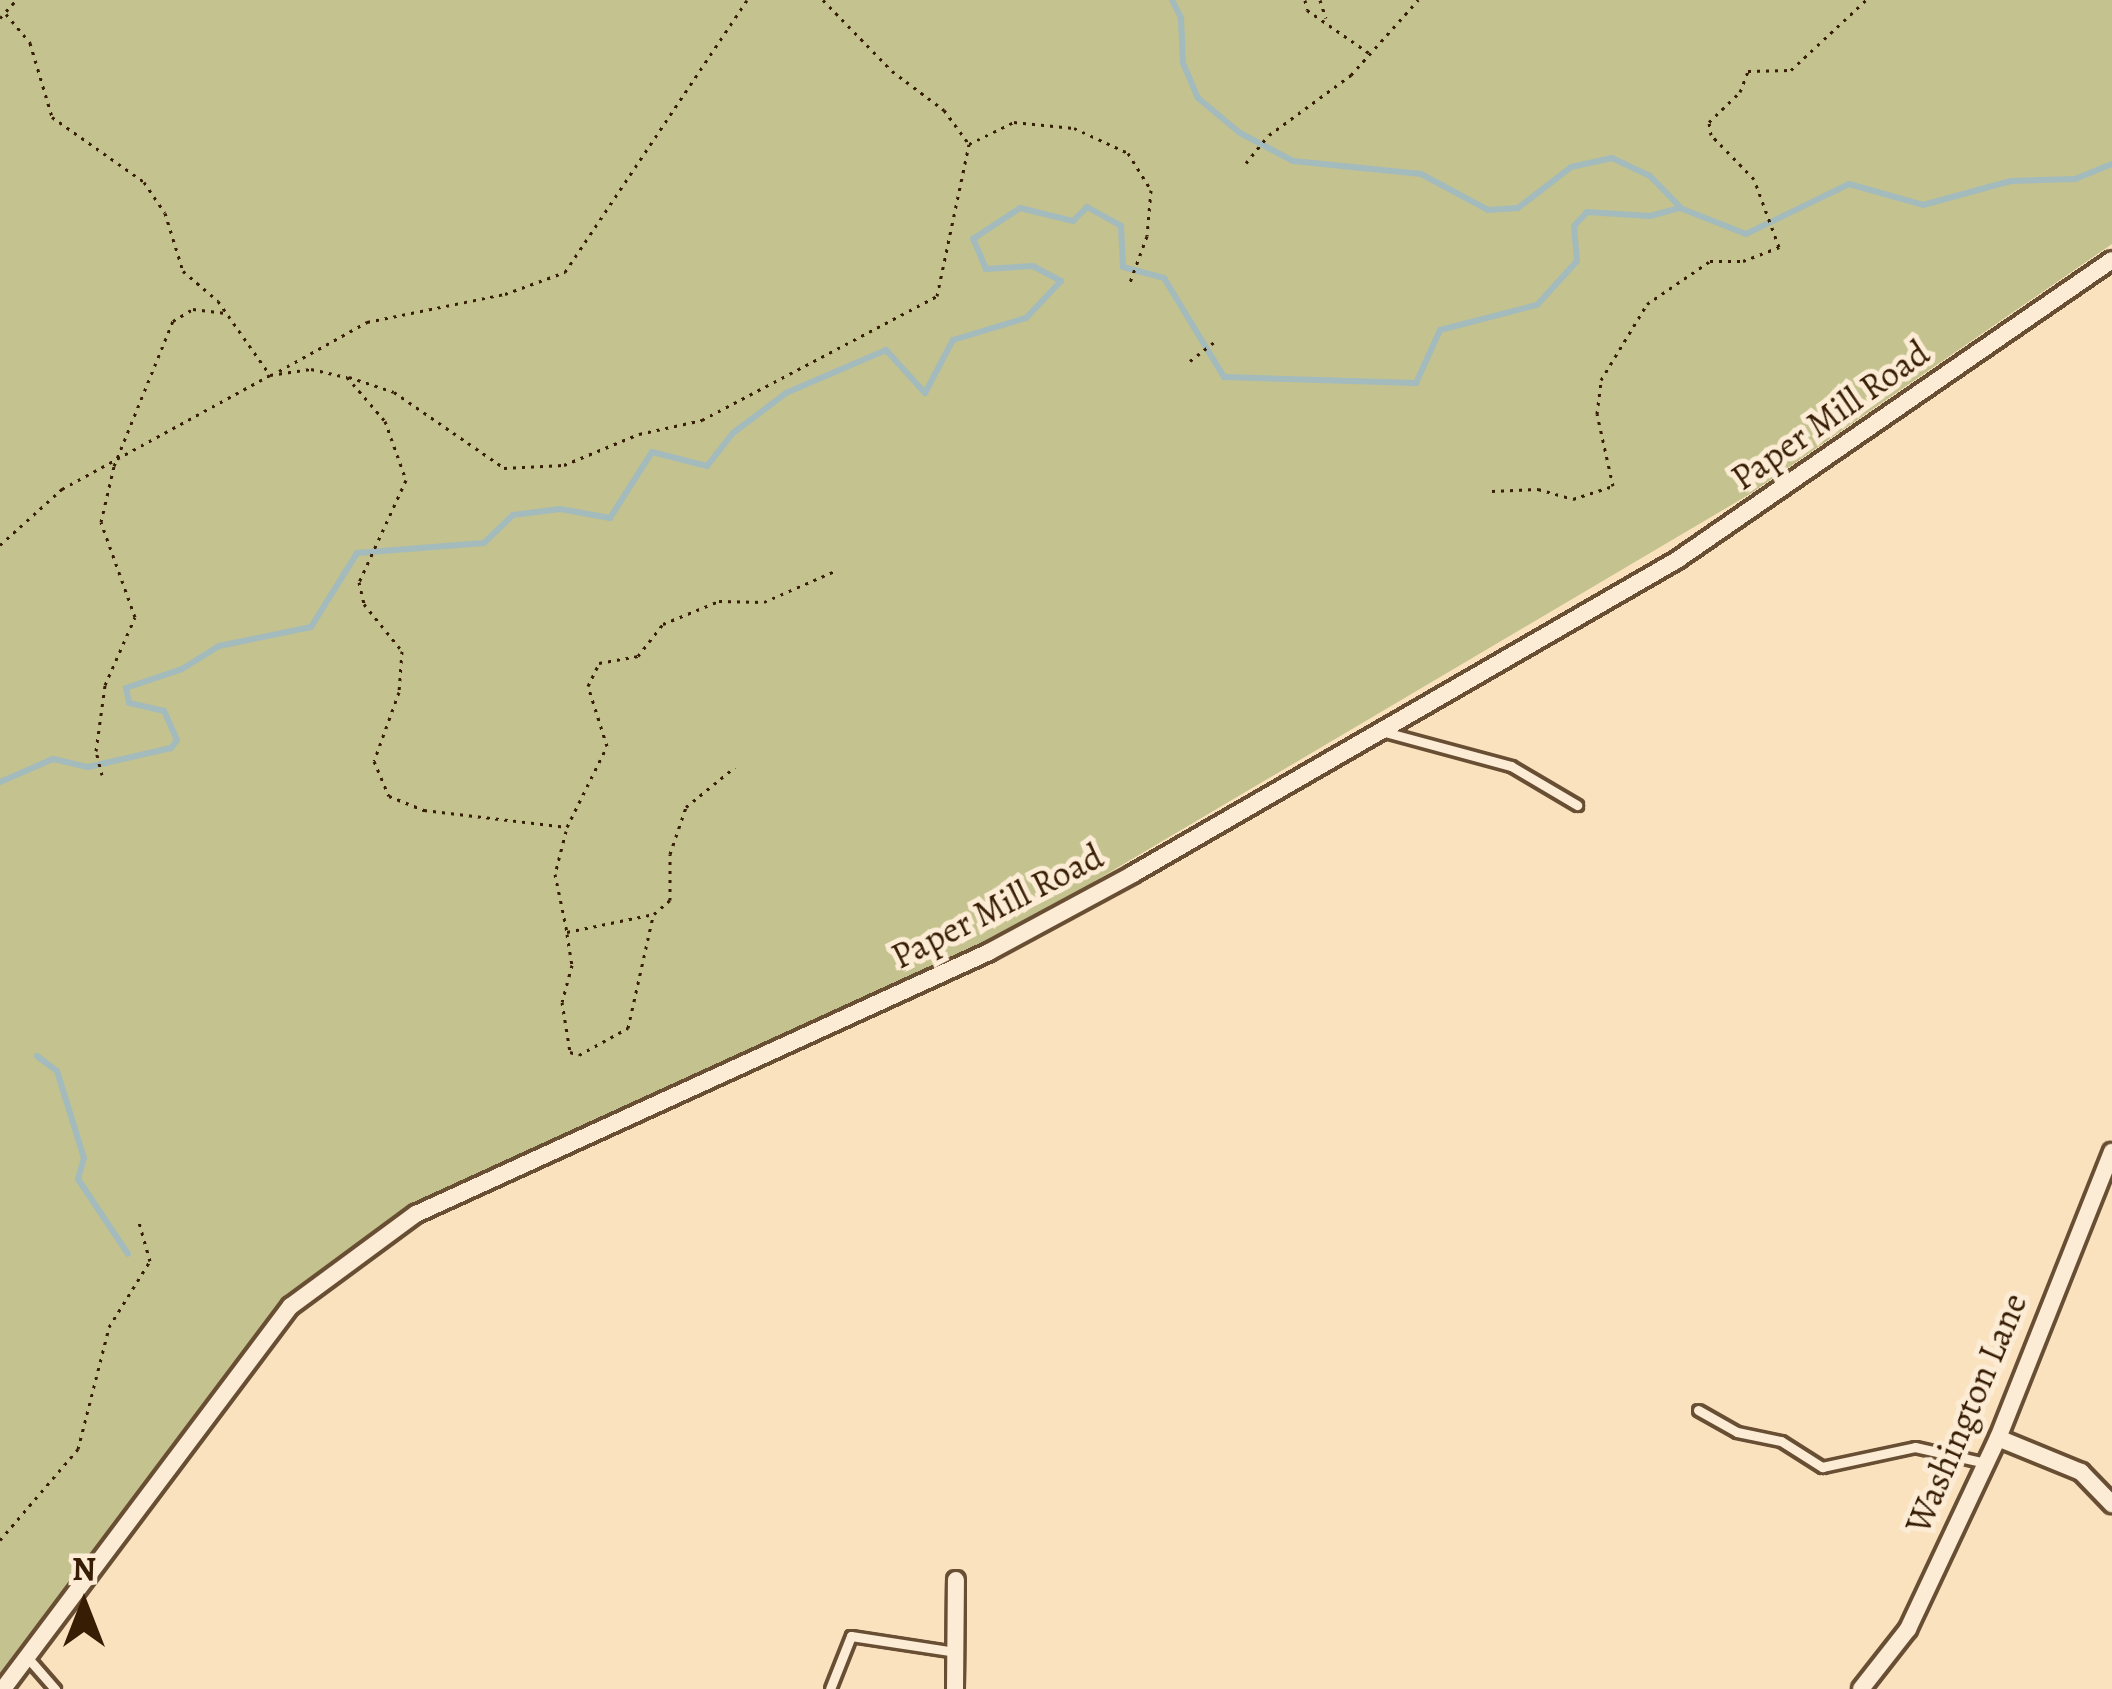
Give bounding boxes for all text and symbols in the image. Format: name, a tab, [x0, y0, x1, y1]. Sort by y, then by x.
street label: Paper Mill Road	[1723, 331, 1937, 499]
street label: Paper Mill Road	[884, 834, 1110, 978]
street label: Washington Lane	[1896, 1286, 2036, 1540]
north arrow	[24, 1545, 144, 1665]
text: N	[72, 1546, 96, 1591]

